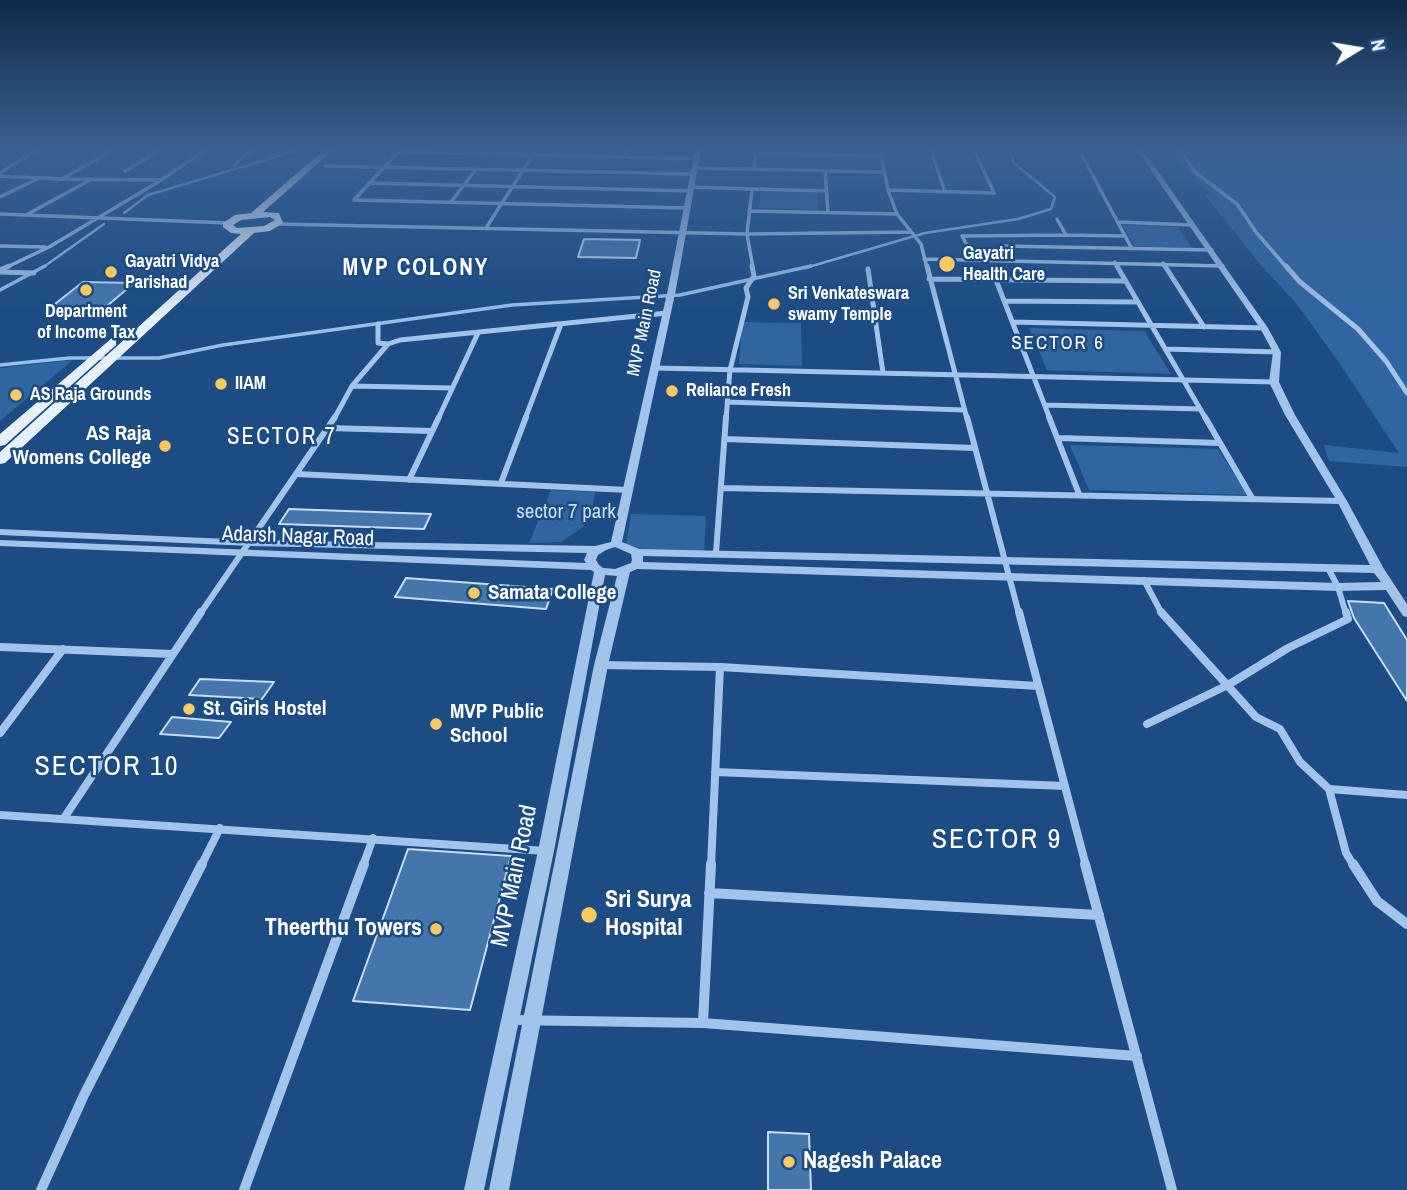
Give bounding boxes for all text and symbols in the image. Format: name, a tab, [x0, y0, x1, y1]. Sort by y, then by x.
north arrow	[1323, 14, 1393, 84]
text: N	[1365, 37, 1392, 53]
place label: Gayatri Health Care	[963, 243, 1045, 286]
place label: Gayatri Vidya Parishad	[125, 251, 219, 294]
marker: Gayatri Health Care	[937, 254, 957, 274]
district label: MVP COLONY	[344, 255, 488, 283]
marker: Gayatri Vidya Parishad	[103, 264, 119, 280]
street label: MVP Main Road	[623, 268, 667, 378]
marker: Department of Income Tax	[78, 282, 94, 298]
place label: Sri Venkateswara swamy Temple	[788, 283, 909, 326]
marker: Sri Venkateswara swamy Temple	[766, 296, 782, 312]
place label: Department of Income Tax	[37, 301, 135, 344]
district label: SECTOR 6	[1012, 333, 1104, 355]
place label: IIAM	[235, 373, 266, 395]
marker: IIAM	[213, 376, 229, 392]
place label: Reliance Fresh	[686, 380, 791, 402]
marker: Reliance Fresh	[664, 383, 680, 399]
place label: AS Raja Grounds	[30, 384, 151, 406]
marker: AS Raja Grounds	[8, 387, 24, 403]
place label: AS Raja Womens College	[13, 421, 151, 471]
district label: SECTOR 7	[228, 424, 336, 452]
marker: AS Raja Womens College	[157, 438, 173, 454]
park label: sector 7 park	[516, 499, 616, 525]
street label: Adarsh Nagar Road	[222, 522, 374, 552]
place label: Samata College	[488, 580, 616, 606]
marker: Samata College	[466, 585, 482, 601]
place label: St. Girls Hostel	[203, 696, 326, 722]
place label: MVP Public School	[450, 699, 544, 749]
marker: St. Girls Hostel	[181, 701, 197, 717]
marker: MVP Public School	[428, 716, 444, 732]
district label: SECTOR 10	[36, 750, 178, 784]
street label: MVP Main Road	[486, 802, 544, 950]
district label: SECTOR 9	[933, 823, 1061, 857]
place label: Sri Surya Hospital	[605, 887, 691, 943]
marker: Sri Surya Hospital	[579, 905, 599, 925]
place label: Theerthu Towers	[265, 915, 422, 943]
marker: Theerthu Towers	[428, 921, 444, 937]
place label: Nagesh Palace	[803, 1148, 942, 1176]
marker: Nagesh Palace	[781, 1154, 797, 1170]

